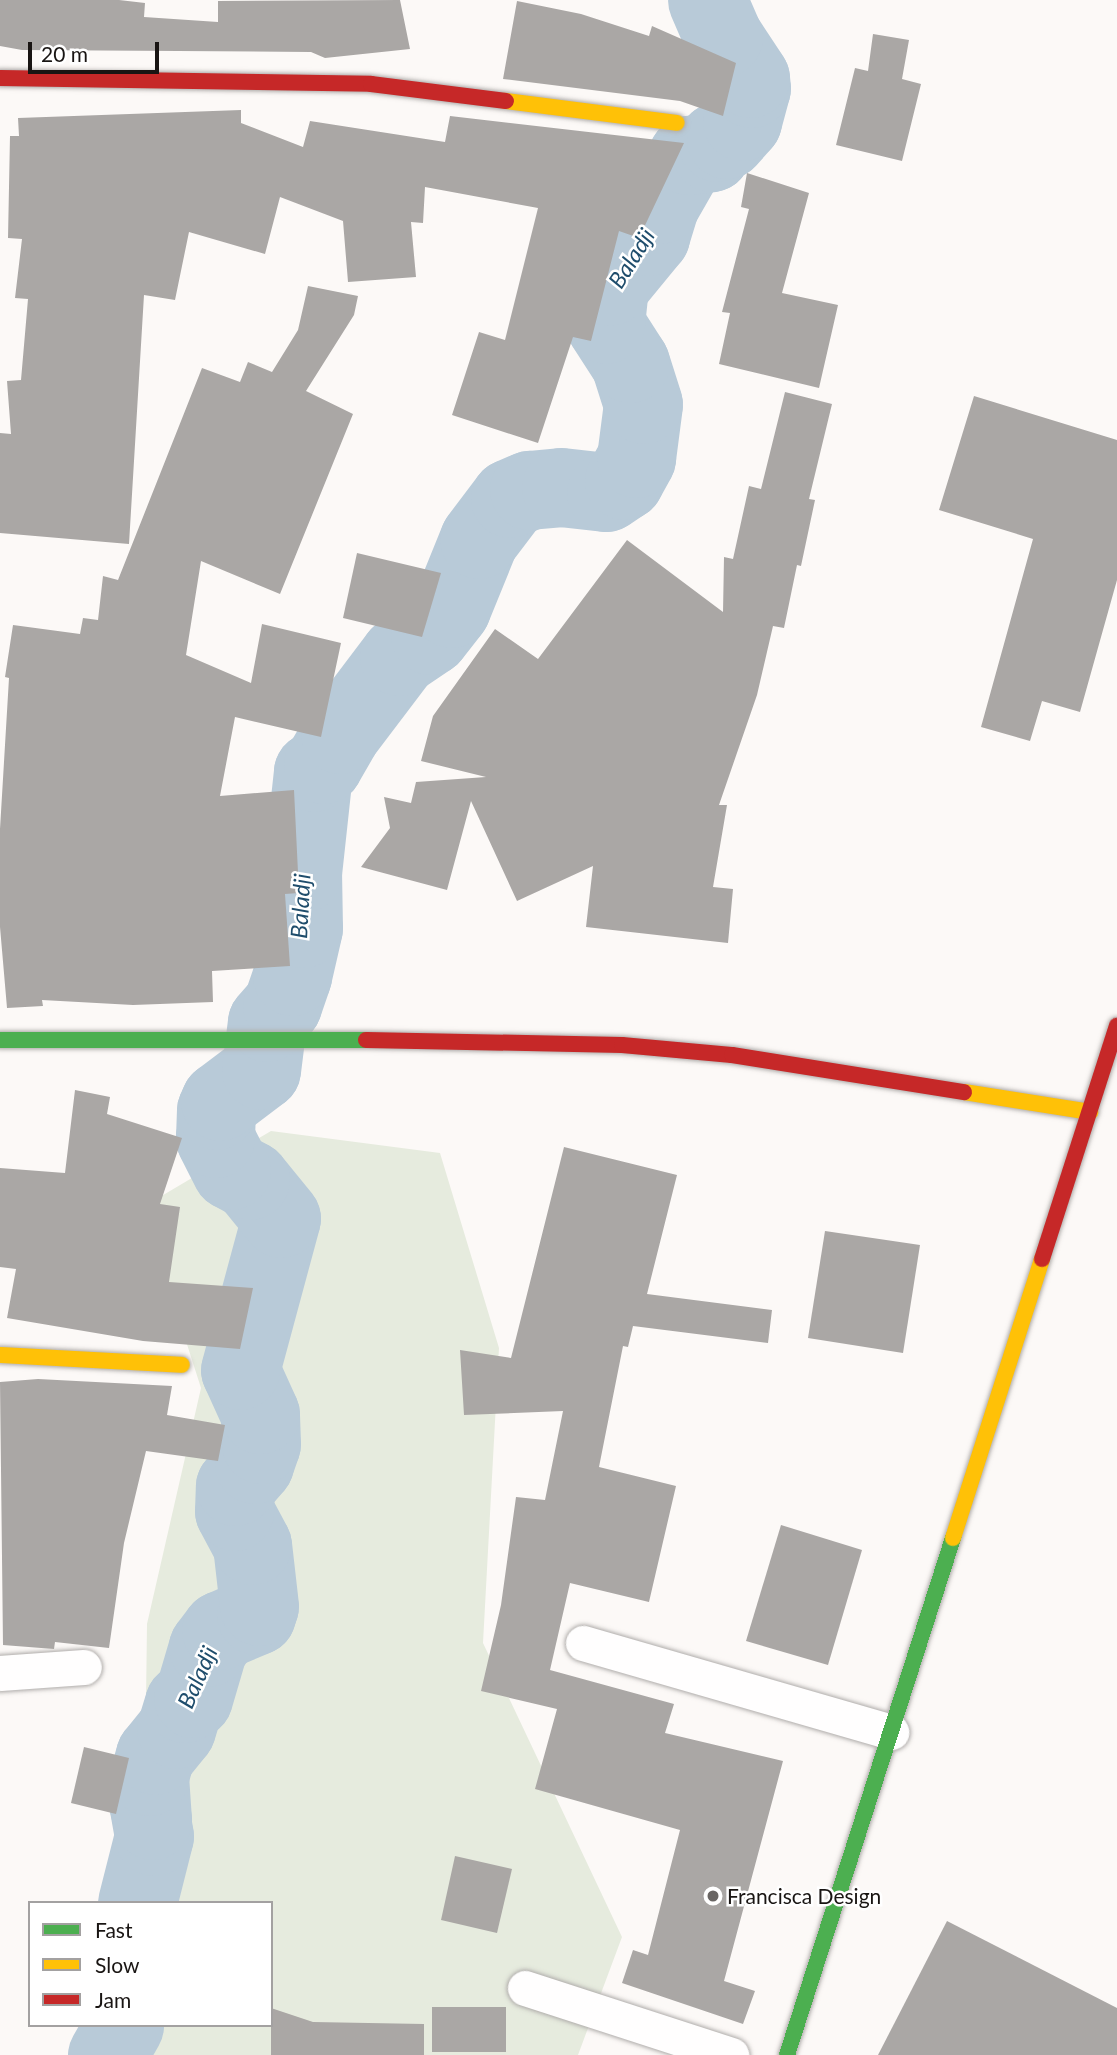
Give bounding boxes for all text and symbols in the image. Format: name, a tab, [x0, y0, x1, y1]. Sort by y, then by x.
scale bar	[32, 28, 163, 72]
text: 20 m	[41, 41, 88, 66]
water label: Baladji	[602, 223, 660, 293]
water label: Baladji	[285, 873, 315, 939]
water label: Baladji	[171, 1642, 223, 1712]
place label: Francisca Design	[727, 1883, 881, 1909]
marker: Francisca Design	[705, 1888, 721, 1904]
legend	[28, 1901, 273, 2027]
text: Fast	[95, 1917, 132, 1942]
text: Slow	[95, 1952, 139, 1977]
text: Jam	[95, 1987, 131, 2012]

